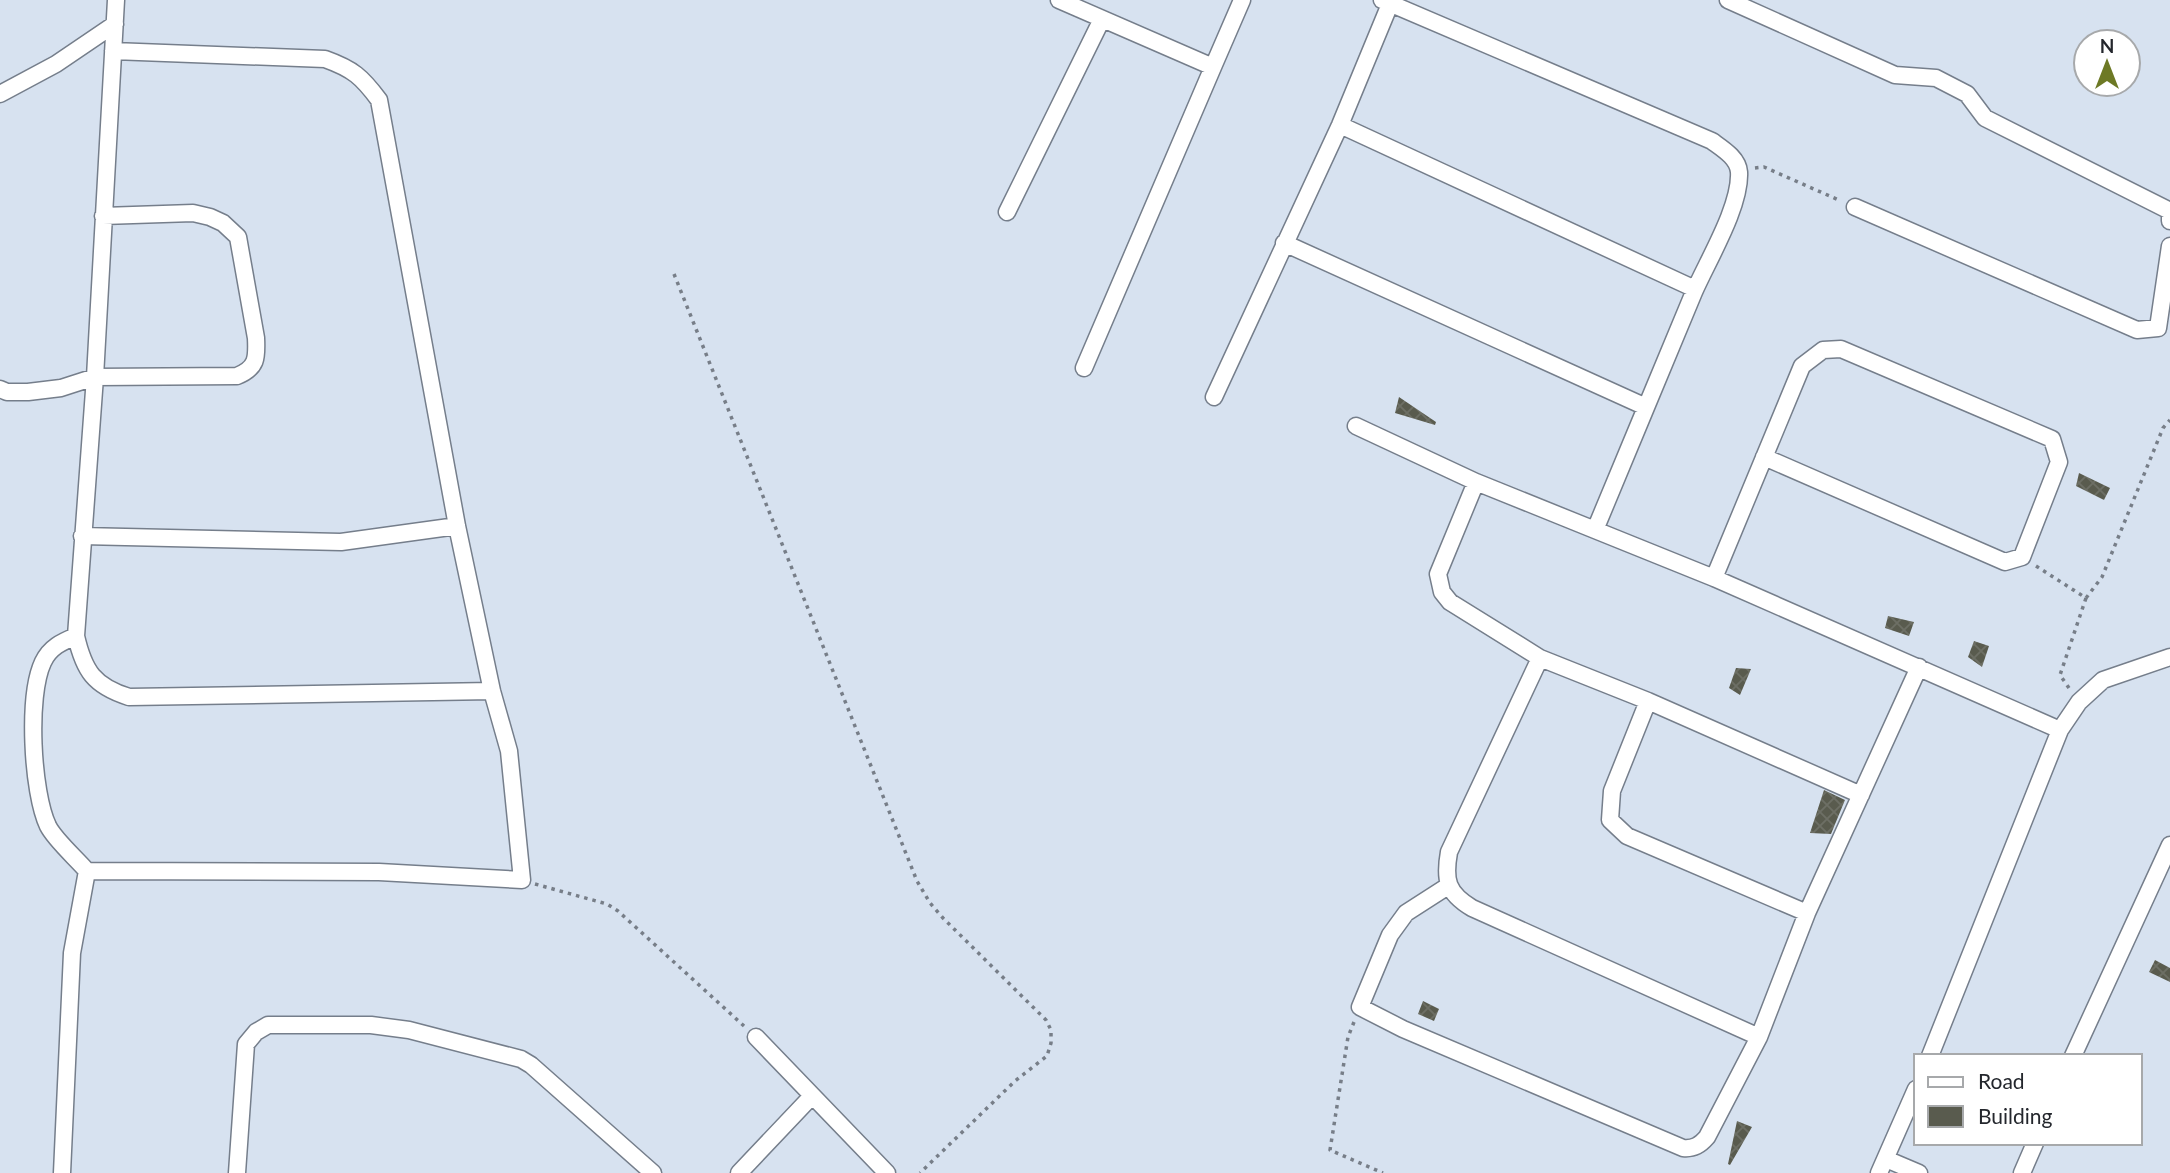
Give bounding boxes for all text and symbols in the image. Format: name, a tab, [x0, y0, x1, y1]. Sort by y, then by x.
north arrow	[2072, 28, 2142, 98]
text: N	[2100, 34, 2114, 57]
legend	[1914, 1054, 2142, 1145]
text: Road	[1978, 1068, 2025, 1093]
text: Building	[1978, 1103, 2053, 1128]

